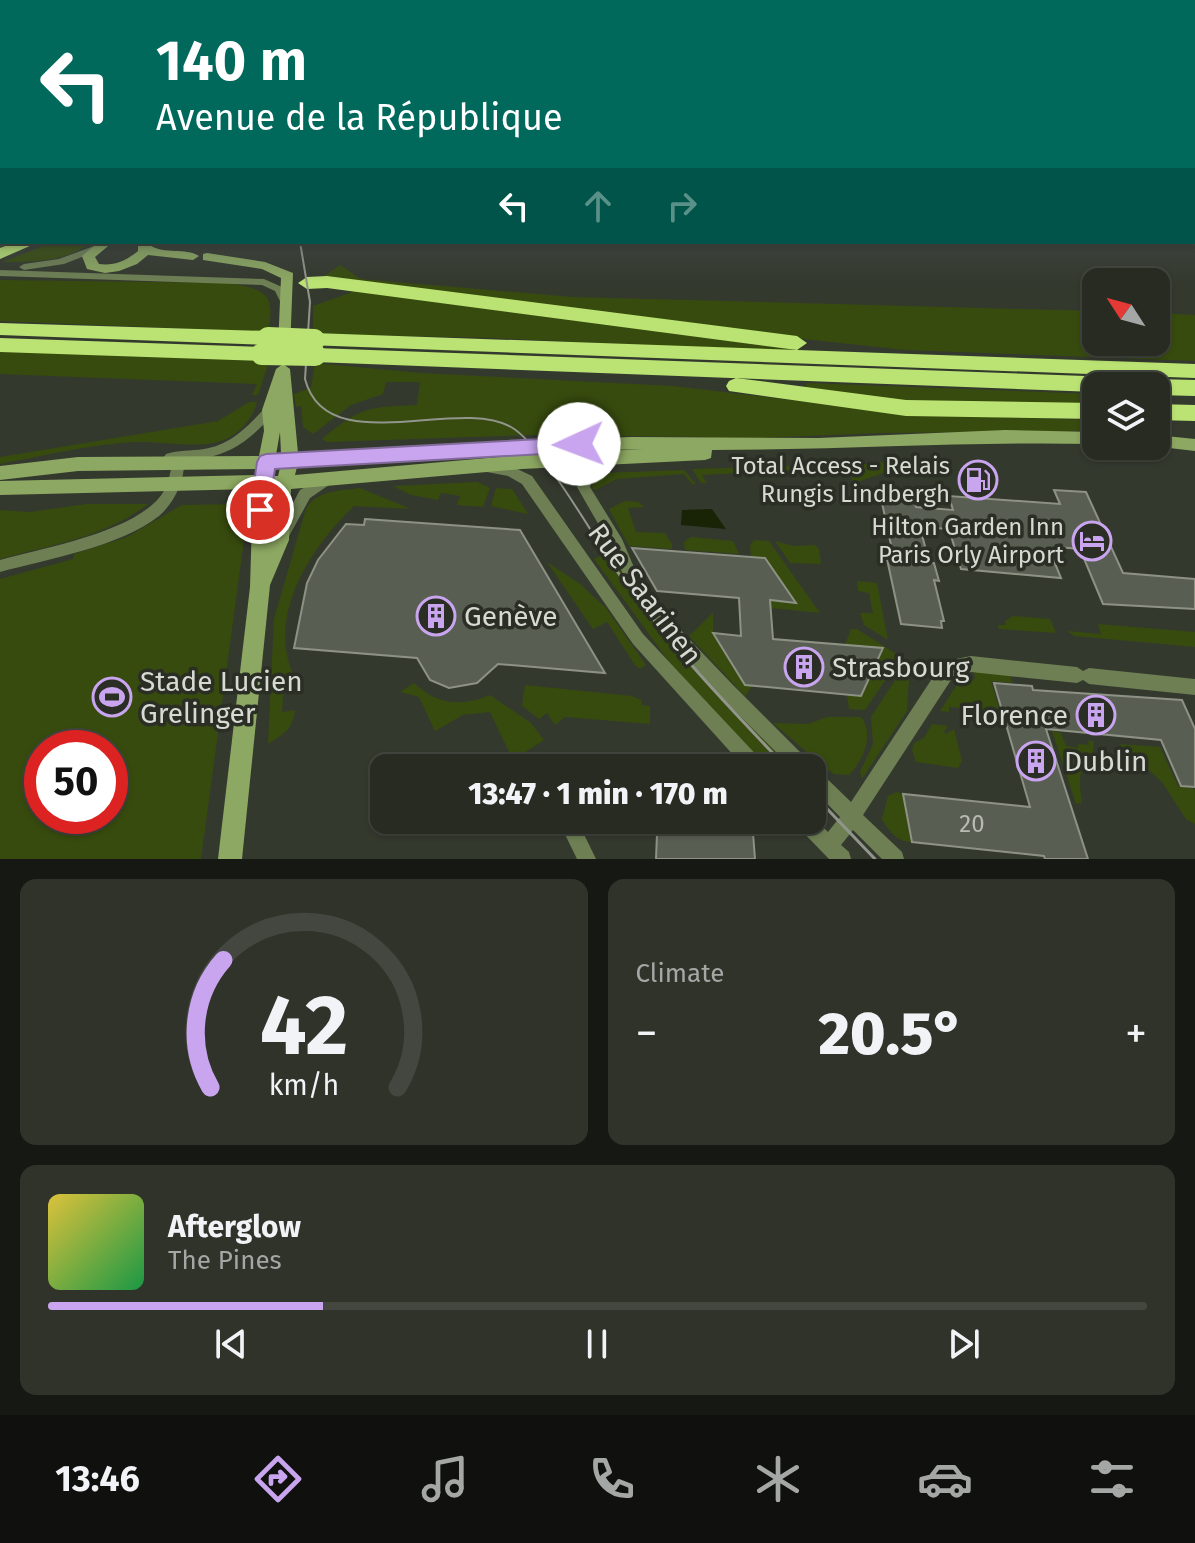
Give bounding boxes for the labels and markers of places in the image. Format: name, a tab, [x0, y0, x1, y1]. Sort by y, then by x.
place label: Total Access - Relais Rungis Lindbergh	[732, 452, 950, 508]
fuel station icon: Total Access - Relais Rungis Lindbergh	[957, 459, 999, 501]
pin	[226, 476, 294, 544]
place label: Hilton Garden Inn Paris Orly Airport	[871, 513, 1064, 569]
hotel icon: Hilton Garden Inn Paris Orly Airport	[1071, 520, 1113, 562]
building icon: Genève	[415, 595, 457, 637]
place label: Genève	[464, 600, 557, 633]
building icon: Strasbourg	[783, 646, 825, 688]
place label: Strasbourg	[832, 651, 970, 684]
place label: Stade Lucien Grelinger	[140, 665, 303, 730]
sports icon: Stade Lucien Grelinger	[91, 676, 133, 718]
building icon: Florence	[1075, 694, 1117, 736]
place label: Florence	[960, 699, 1068, 732]
building icon: Dublin	[1015, 740, 1057, 782]
place label: Dublin	[1064, 745, 1147, 778]

